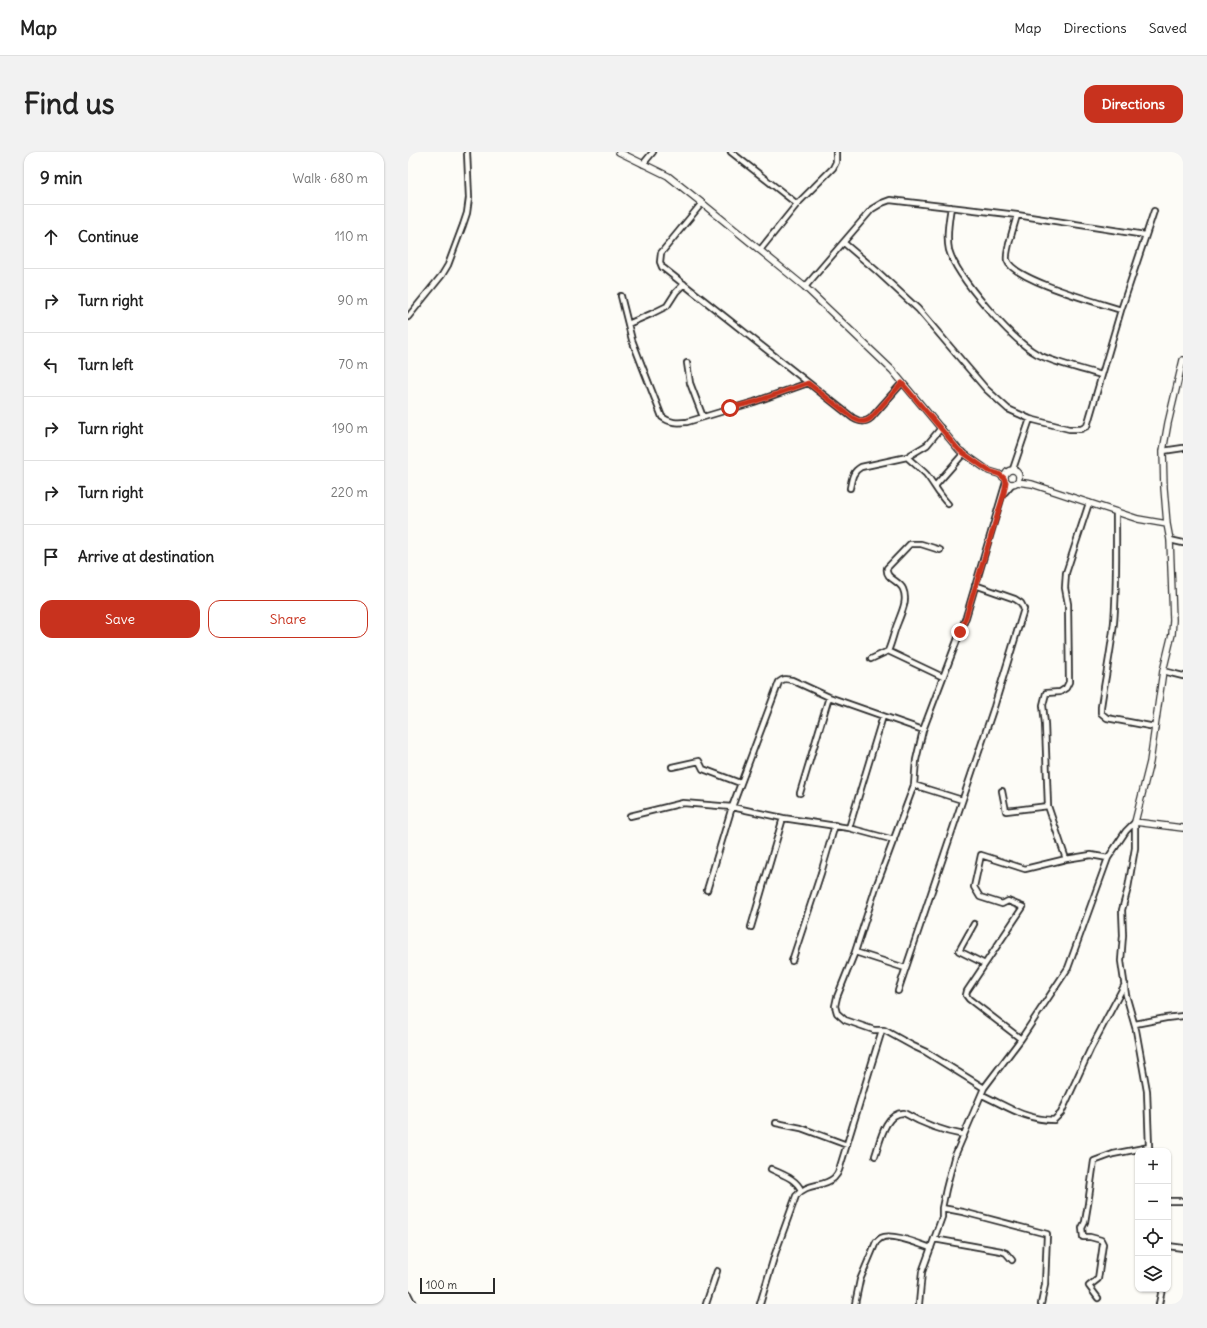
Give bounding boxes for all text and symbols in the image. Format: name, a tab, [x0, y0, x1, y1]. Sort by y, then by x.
text: Map	[20, 16, 57, 40]
text: Map	[1014, 19, 1041, 37]
text: Directions	[1063, 19, 1127, 37]
text: Saved	[1149, 19, 1187, 37]
button: Directions	[1084, 85, 1183, 123]
text: Find us	[24, 86, 115, 122]
text: 9 min	[40, 167, 82, 189]
text: Walk · 680 m	[293, 170, 368, 187]
icon: ahead	[40, 226, 62, 248]
text: Continue	[78, 227, 139, 246]
text: 110 m	[335, 228, 368, 245]
icon: right	[40, 290, 62, 312]
text: Turn right	[78, 291, 143, 310]
text: 90 m	[337, 292, 368, 309]
icon: left	[40, 354, 62, 376]
text: Turn left	[78, 355, 133, 374]
text: 70 m	[339, 356, 368, 373]
route start	[721, 399, 739, 417]
icon: right	[40, 418, 62, 440]
text: Turn right	[78, 419, 143, 438]
text: 190 m	[332, 420, 368, 437]
icon: right	[40, 482, 62, 504]
text: Turn right	[78, 483, 143, 502]
text: 220 m	[331, 484, 368, 501]
icon: arrive	[40, 546, 62, 568]
text: Arrive at destination	[78, 547, 214, 566]
button: Save	[40, 600, 200, 638]
button: Share	[208, 600, 368, 638]
route end	[951, 623, 969, 641]
map controls	[1135, 1148, 1171, 1292]
button: +	[1135, 1148, 1171, 1184]
button: −	[1135, 1184, 1171, 1220]
button: locate	[1135, 1220, 1171, 1256]
button: layers	[1135, 1256, 1171, 1292]
scale bar	[420, 1276, 495, 1295]
text: 100 m	[426, 1278, 457, 1292]

